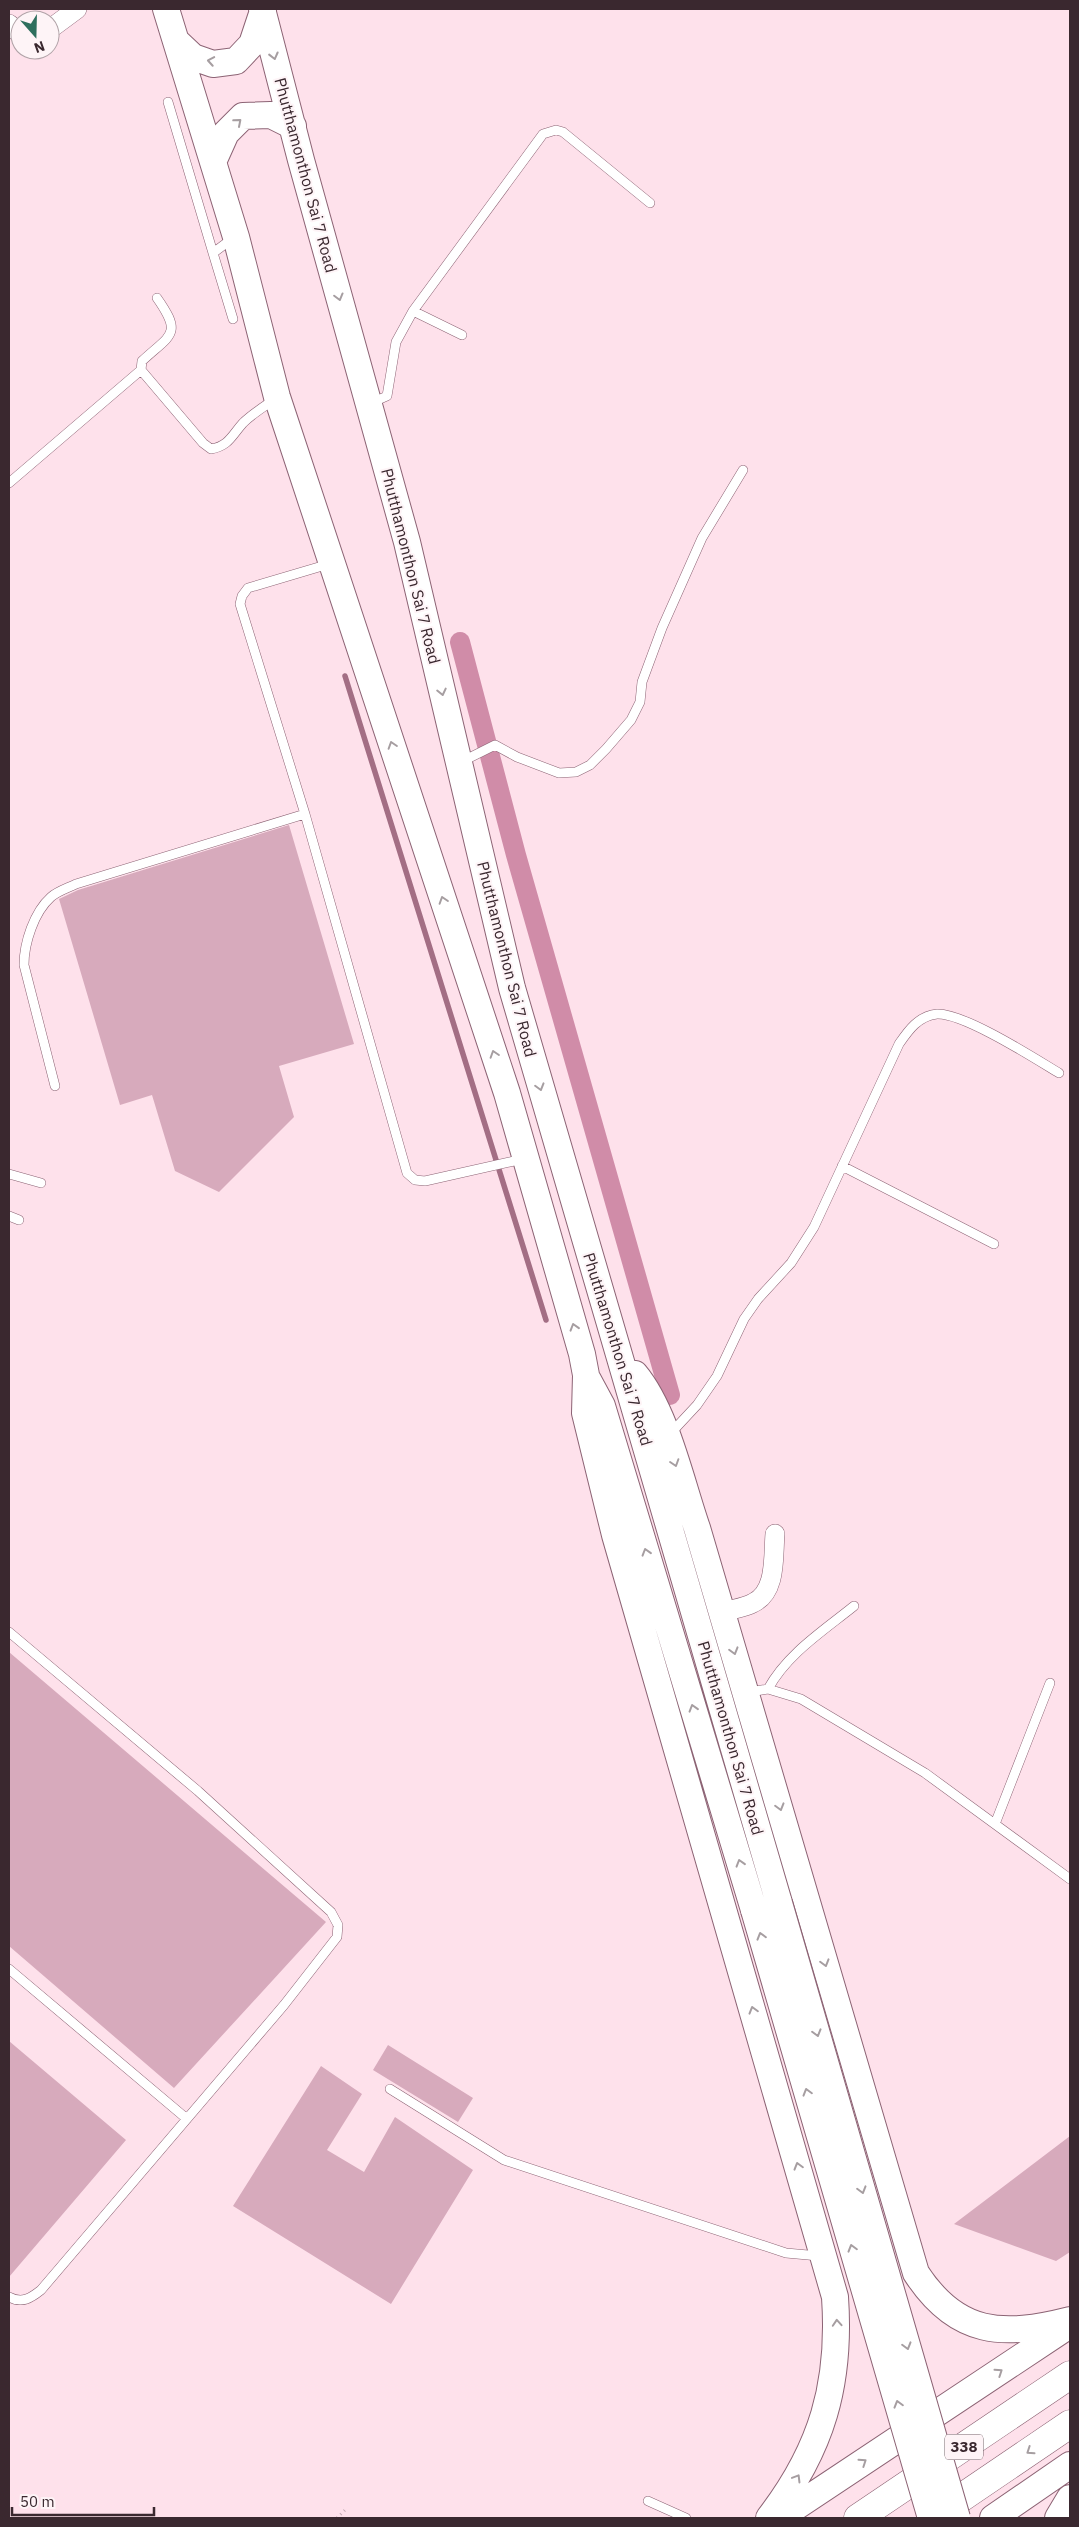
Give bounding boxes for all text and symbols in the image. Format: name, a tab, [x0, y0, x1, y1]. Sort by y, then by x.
north arrow	[10, 10, 60, 60]
text: N	[32, 37, 47, 57]
one-way arrow	[269, 51, 279, 60]
one-way arrow	[206, 57, 215, 67]
street label: Phutthamonthon Sai 7 Road	[270, 75, 342, 275]
one-way arrow	[233, 118, 242, 127]
one-way arrow	[333, 293, 344, 302]
street label: Phutthamonthon Sai 7 Road	[377, 466, 445, 666]
one-way arrow	[436, 687, 447, 696]
one-way arrow	[387, 742, 397, 750]
street label: Phutthamonthon Sai 7 Road	[473, 859, 541, 1059]
one-way arrow	[438, 896, 448, 904]
one-way arrow	[489, 1050, 499, 1059]
one-way arrow	[535, 1082, 545, 1091]
street label: Phutthamonthon Sai 7 Road	[579, 1250, 657, 1448]
one-way arrow	[570, 1324, 580, 1332]
one-way arrow	[669, 1458, 679, 1466]
one-way arrow	[641, 1549, 651, 1557]
street label: Phutthamonthon Sai 7 Road	[694, 1639, 768, 1837]
one-way arrow	[728, 1647, 738, 1655]
one-way arrow	[688, 1704, 698, 1712]
one-way arrow	[774, 1803, 784, 1811]
one-way arrow	[735, 1860, 745, 1868]
one-way arrow	[757, 1933, 767, 1941]
one-way arrow	[820, 1959, 830, 1967]
one-way arrow	[748, 2006, 758, 2014]
one-way arrow	[811, 2029, 821, 2037]
one-way arrow	[802, 2089, 812, 2097]
one-way arrow	[794, 2162, 804, 2170]
one-way arrow	[857, 2185, 867, 2193]
one-way arrow	[848, 2245, 858, 2253]
one-way arrow	[832, 2319, 843, 2327]
one-way arrow	[902, 2341, 912, 2349]
one-way arrow	[993, 2369, 1002, 2378]
one-way arrow	[893, 2401, 903, 2409]
road number: 338	[945, 2434, 983, 2460]
one-way arrow	[1026, 2445, 1036, 2454]
one-way arrow	[858, 2459, 867, 2468]
one-way arrow	[790, 2475, 800, 2484]
scale bar	[12, 2484, 155, 2516]
text: 50 m	[20, 2492, 55, 2511]

